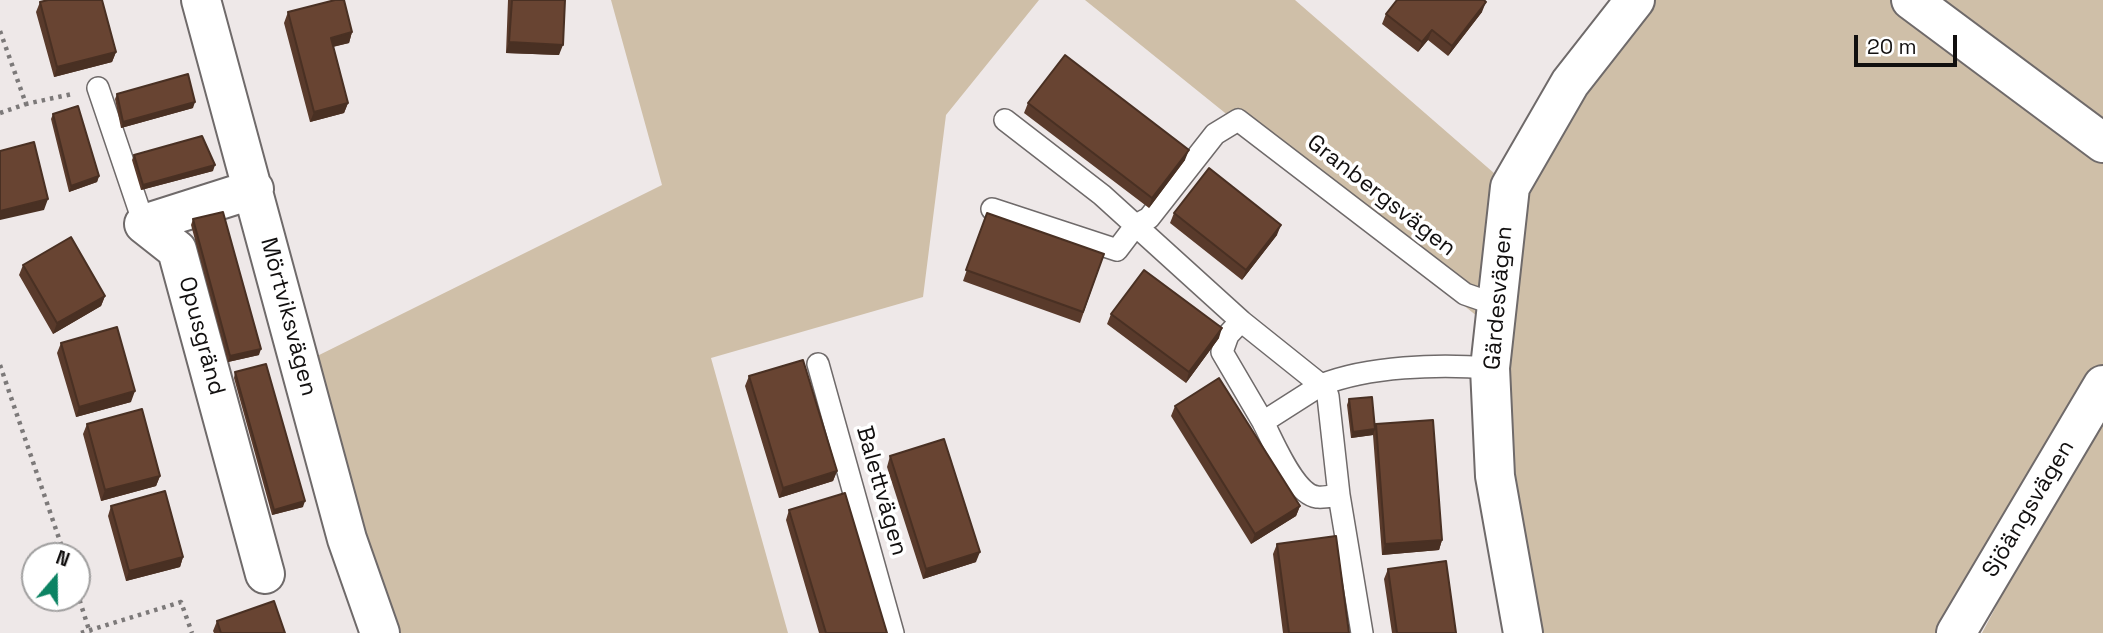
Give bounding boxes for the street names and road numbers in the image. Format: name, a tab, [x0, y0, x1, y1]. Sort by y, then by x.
street label: Granbergsvägen	[1301, 129, 1461, 263]
street label: Gärdesvägen	[1479, 225, 1519, 371]
street label: Mörtviksvägen	[254, 235, 322, 399]
street label: Opusgränd	[172, 274, 230, 398]
street label: Balettvägen	[849, 423, 913, 559]
street label: Sjöängsvägen	[1977, 435, 2081, 583]

